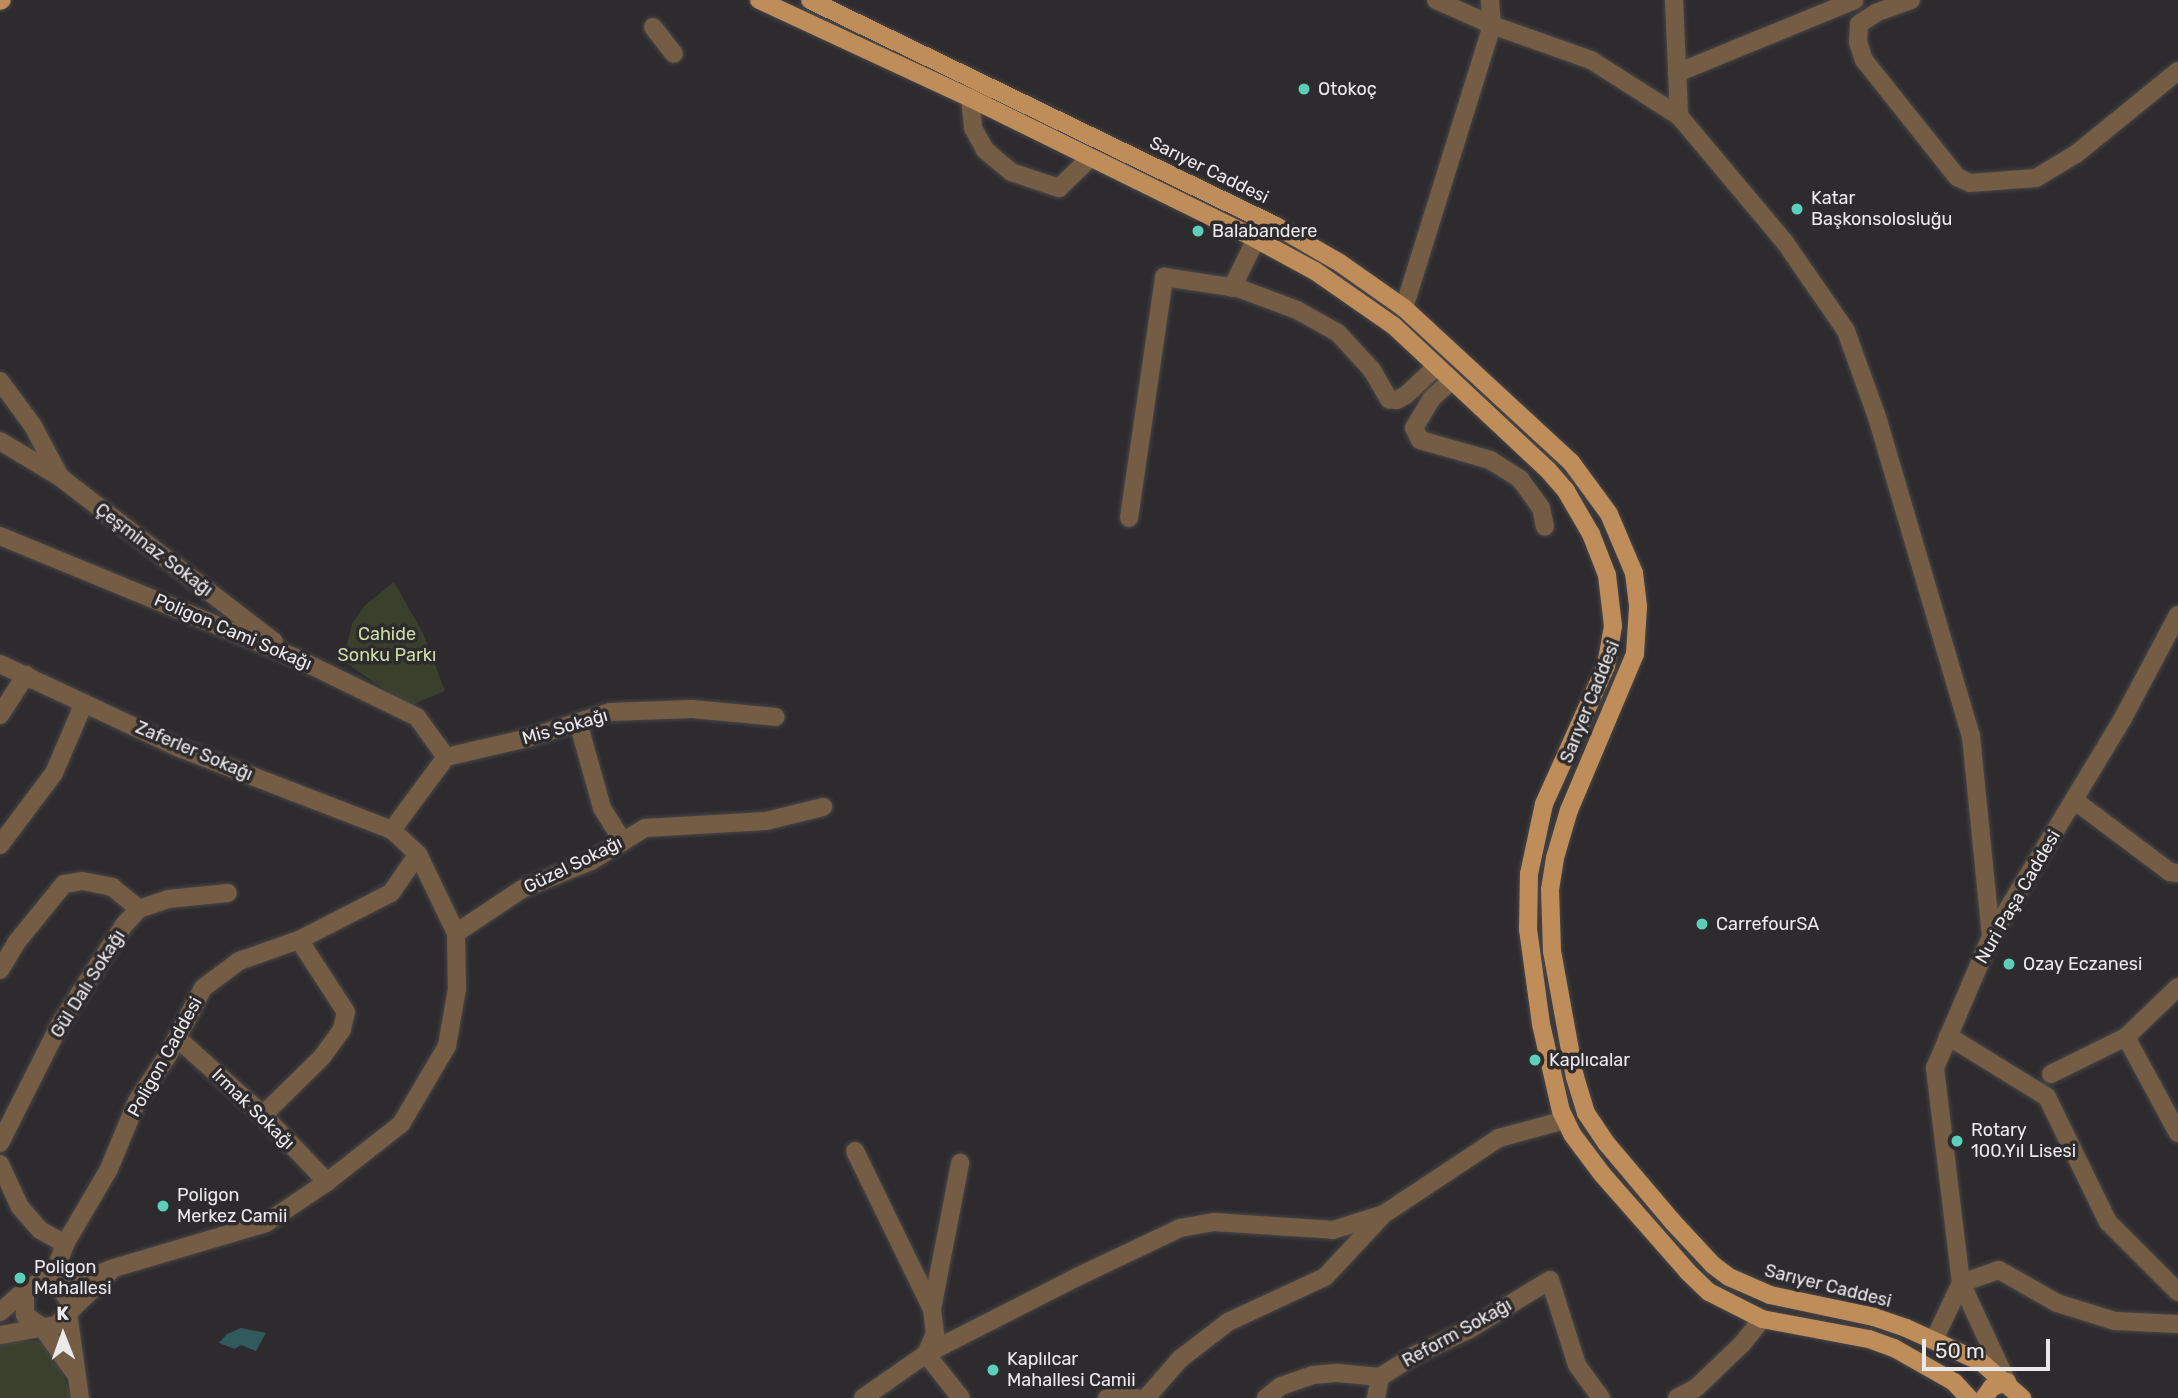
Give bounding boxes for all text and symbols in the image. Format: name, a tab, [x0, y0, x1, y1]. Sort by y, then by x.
place label: Otokoç	[1318, 78, 1377, 100]
marker: Otokoç	[1296, 81, 1312, 97]
street label: Sarıyer Caddesi	[1146, 132, 1272, 208]
place label: Katar Başkonsolosluğu	[1811, 188, 1952, 230]
marker: Katar Başkonsolosluğu	[1789, 201, 1805, 217]
place label: Balabandere	[1212, 220, 1317, 242]
marker: Balabandere	[1190, 223, 1206, 239]
street label: Çeşminaz Sokağı	[91, 499, 217, 601]
street label: Poligon Cami Sokağı	[151, 589, 315, 675]
park label: Cahide Sonku Parkı	[338, 624, 436, 666]
street label: Sarıyer Caddesi	[1556, 638, 1624, 766]
street label: Mis Sokağı	[520, 705, 610, 749]
street label: Zaferler Sokağı	[132, 717, 256, 785]
street label: Nuri Paşa Caddesi	[1971, 826, 2065, 968]
street label: Güzel Sokağı	[520, 832, 626, 898]
place label: CarrefourSA	[1716, 913, 1819, 935]
marker: CarrefourSA	[1694, 916, 1710, 932]
street label: Gül Dalı Sokağı	[46, 926, 130, 1042]
place label: Ozay Eczanesi	[2023, 953, 2143, 975]
marker: Ozay Eczanesi	[2001, 956, 2017, 972]
street label: Poligon Caddesi	[123, 993, 207, 1121]
place label: Kaplıcalar	[1549, 1049, 1630, 1071]
marker: Kaplıcalar	[1527, 1052, 1543, 1068]
street label: Irmak Sokağı	[207, 1064, 299, 1154]
place label: Rotary 100.Yıl Lisesi	[1971, 1120, 2076, 1162]
marker: Rotary 100.Yıl Lisesi	[1949, 1133, 1965, 1149]
place label: Poligon Merkez Camii	[177, 1185, 287, 1228]
marker: Poligon Merkez Camii	[155, 1198, 171, 1214]
place label: Poligon Mahallesi	[34, 1257, 111, 1300]
street label: Sarıyer Caddesi	[1762, 1260, 1894, 1312]
marker: Poligon Mahallesi	[12, 1270, 28, 1286]
street label: Reform Sokağı	[1399, 1294, 1515, 1372]
north arrow	[28, 1300, 98, 1370]
text: K	[56, 1302, 69, 1325]
scale bar	[1926, 1324, 2054, 1368]
text: 50 m	[1935, 1338, 1985, 1363]
place label: Kaplılcar Mahallesi Camii	[1007, 1349, 1136, 1392]
marker: Kaplılcar Mahallesi Camii	[985, 1362, 1001, 1378]

